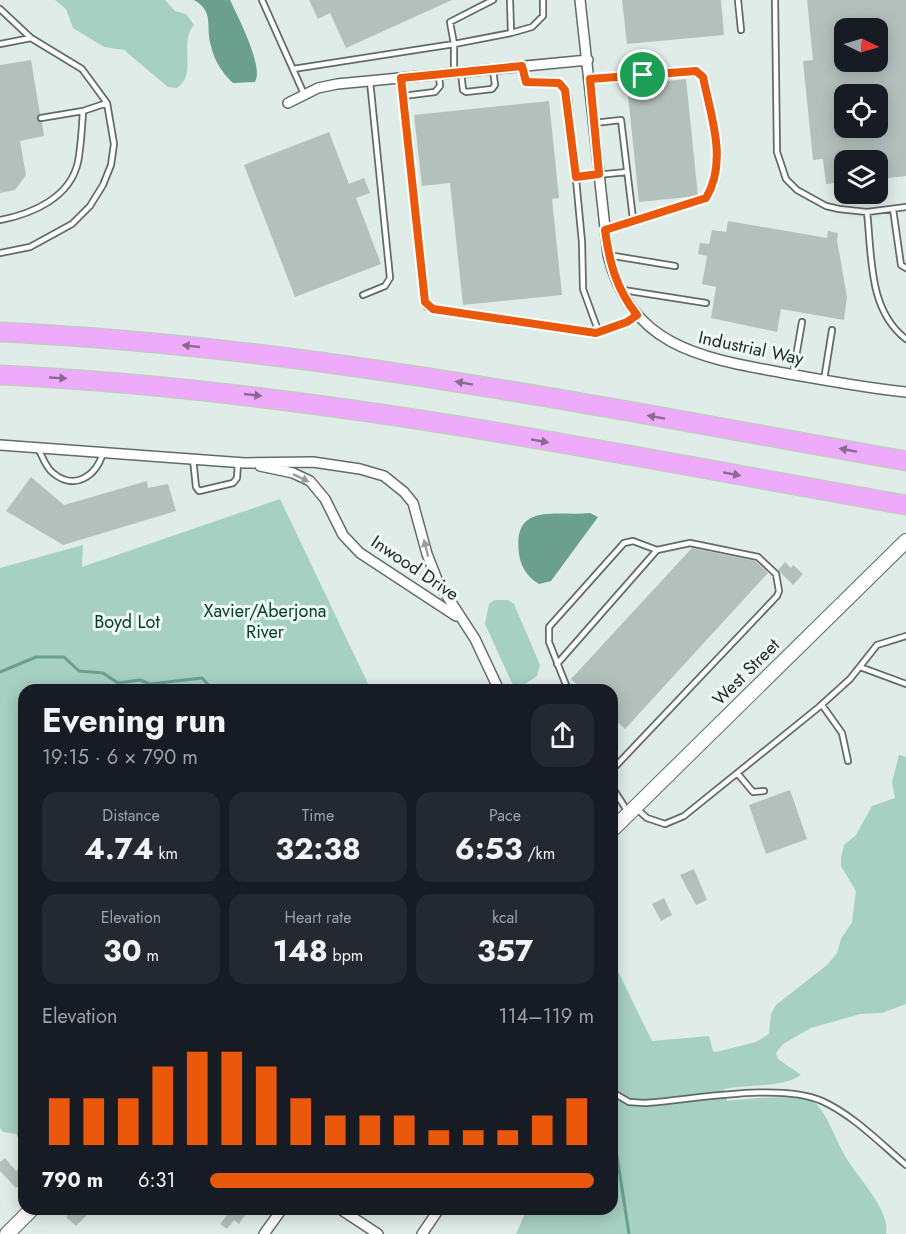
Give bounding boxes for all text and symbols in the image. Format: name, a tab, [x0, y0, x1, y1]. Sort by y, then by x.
north arrow	[834, 18, 888, 72]
map controls	[834, 18, 888, 204]
pin	[617, 49, 668, 100]
icon: arrive	[626, 58, 659, 91]
button: locate	[834, 84, 888, 138]
button: layers	[834, 150, 888, 204]
street label: Industrial Way	[696, 324, 806, 372]
one-way arrow	[182, 341, 201, 351]
one-way arrow	[49, 373, 68, 383]
one-way arrow	[455, 379, 474, 388]
one-way arrow	[243, 391, 262, 400]
one-way arrow	[647, 412, 666, 421]
one-way arrow	[530, 436, 549, 445]
one-way arrow	[839, 446, 858, 455]
one-way arrow	[723, 470, 742, 479]
one-way arrow	[293, 473, 310, 482]
street label: Inwood Drive	[366, 529, 464, 607]
one-way arrow	[420, 539, 430, 557]
park label: Xavier/Aberjona River	[203, 598, 327, 645]
park label: Boyd Lot	[94, 609, 160, 635]
street label: West Street	[707, 632, 786, 711]
text: Evening run	[42, 697, 226, 744]
button: share	[531, 704, 594, 767]
text: 19:15 · 6 × 790 m	[42, 743, 198, 772]
text: Distance	[102, 804, 160, 827]
text: Time	[302, 804, 334, 827]
text: Pace	[489, 804, 521, 827]
text: 4.74	[84, 827, 154, 870]
text: 32:38	[275, 827, 361, 870]
text: 6:53	[455, 827, 523, 870]
text: km	[154, 842, 178, 865]
text: /km	[523, 842, 555, 865]
text: Elevation	[101, 906, 161, 929]
text: Heart rate	[285, 906, 351, 929]
text: kcal	[492, 906, 518, 929]
text: 30	[103, 929, 142, 972]
text: 148	[273, 929, 328, 972]
text: 357	[477, 929, 533, 972]
text: m	[142, 944, 159, 967]
text: bpm	[328, 944, 363, 967]
text: Elevation	[42, 1002, 117, 1031]
text: 114–119 m	[498, 1002, 594, 1031]
text: 790 m	[42, 1166, 103, 1195]
text: 6:31	[138, 1166, 175, 1195]

